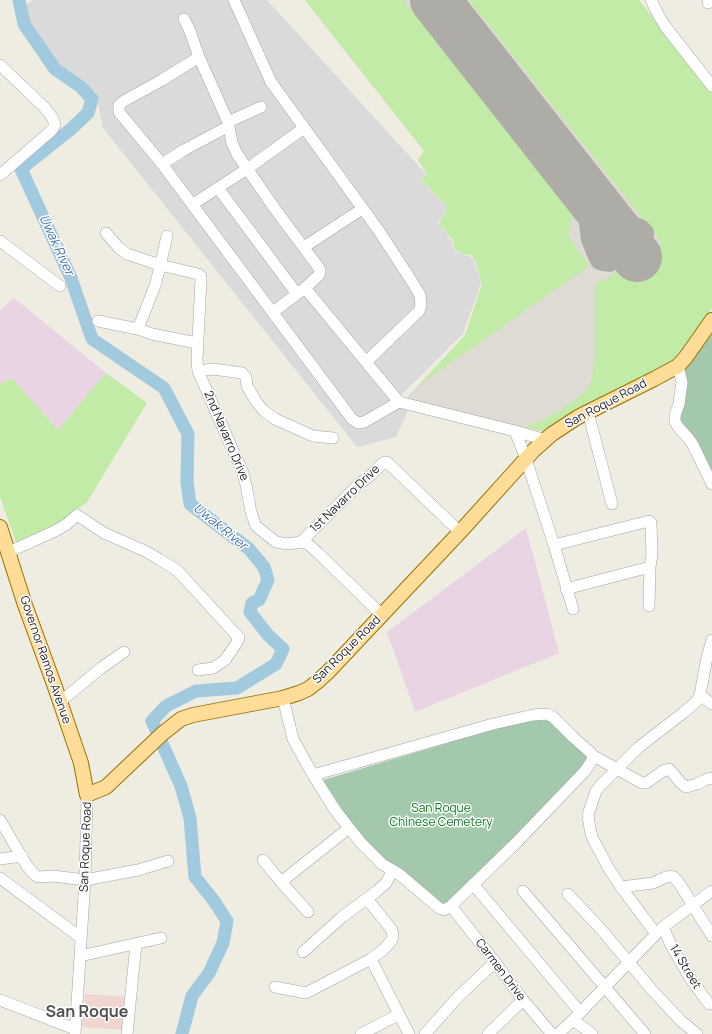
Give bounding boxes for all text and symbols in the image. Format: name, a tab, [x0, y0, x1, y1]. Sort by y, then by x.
water label: Uwak River	[35, 212, 77, 278]
street label: San Roque Road	[563, 376, 649, 432]
street label: 2nd Navarro Drive	[201, 389, 251, 483]
street label: 1st Navarro Drive	[307, 462, 383, 536]
water label: Uwak River	[190, 501, 250, 553]
street label: Governor Ramos Avenue	[16, 594, 74, 726]
street label: San Roque Road	[310, 613, 384, 687]
street label: San Roque Road	[77, 802, 95, 892]
park label: San Roque Chinese Cemetery	[389, 802, 493, 830]
street label: Carmen Drive	[472, 936, 528, 1004]
street label: 14 Street	[666, 942, 704, 992]
district label: San Roque	[46, 1003, 128, 1023]

